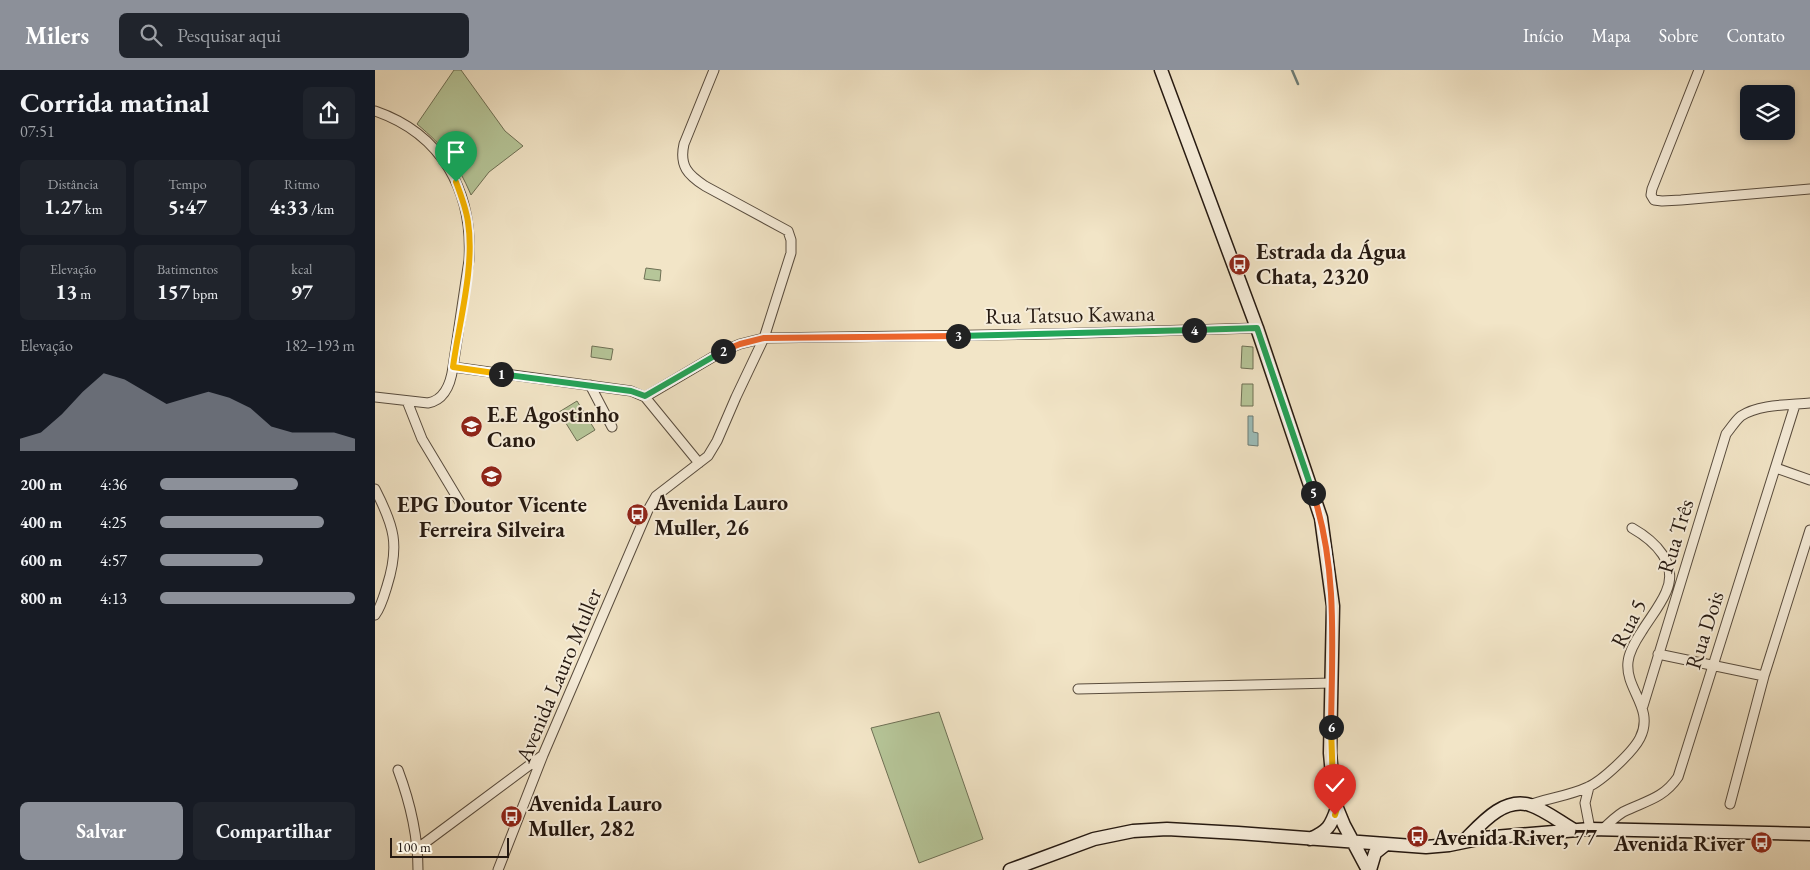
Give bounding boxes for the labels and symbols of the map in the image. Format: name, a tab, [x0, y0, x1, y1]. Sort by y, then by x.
pin	[435, 131, 477, 182]
place label: Estrada da Água Chata, 2320	[1256, 237, 1407, 291]
bus stop icon: Estrada da Água Chata, 2320	[1228, 252, 1252, 276]
street label: Rua Tatsuo Kawana	[985, 299, 1155, 330]
pin: 4	[1181, 318, 1207, 342]
pin: 3	[945, 324, 971, 348]
pin: 2	[711, 338, 735, 364]
pin: 1	[489, 362, 513, 386]
place label: E.E Agostinho Cano	[487, 400, 619, 454]
school or university icon: E.E Agostinho Cano	[459, 415, 483, 439]
school or university icon: EPG Doutor Vicente Ferreira Silveira	[480, 464, 504, 488]
pin: 5	[1301, 480, 1325, 506]
place label: Avenida Lauro Muller, 26	[653, 488, 788, 542]
place label: EPG Doutor Vicente Ferreira Silveira	[397, 490, 587, 544]
street label: Rua Três	[1650, 496, 1700, 577]
bus stop icon: Avenida Lauro Muller, 26	[626, 503, 650, 527]
street label: Avenida Lauro Muller	[508, 583, 608, 768]
street label: Rua Dois	[1678, 587, 1731, 673]
street label: Rua 5	[1604, 594, 1653, 653]
pin: 6	[1319, 714, 1343, 740]
pin	[1314, 764, 1356, 815]
place label: Avenida Lauro Muller, 282	[527, 789, 662, 843]
bus stop icon: Avenida Lauro Muller, 282	[500, 804, 524, 828]
place label: Avenida River, 77	[1432, 823, 1597, 852]
bus stop icon: Avenida River, 77	[1405, 825, 1429, 849]
place label: Avenida River	[1613, 829, 1746, 858]
bus stop icon: Avenida River	[1749, 831, 1773, 855]
scale bar	[390, 835, 509, 858]

